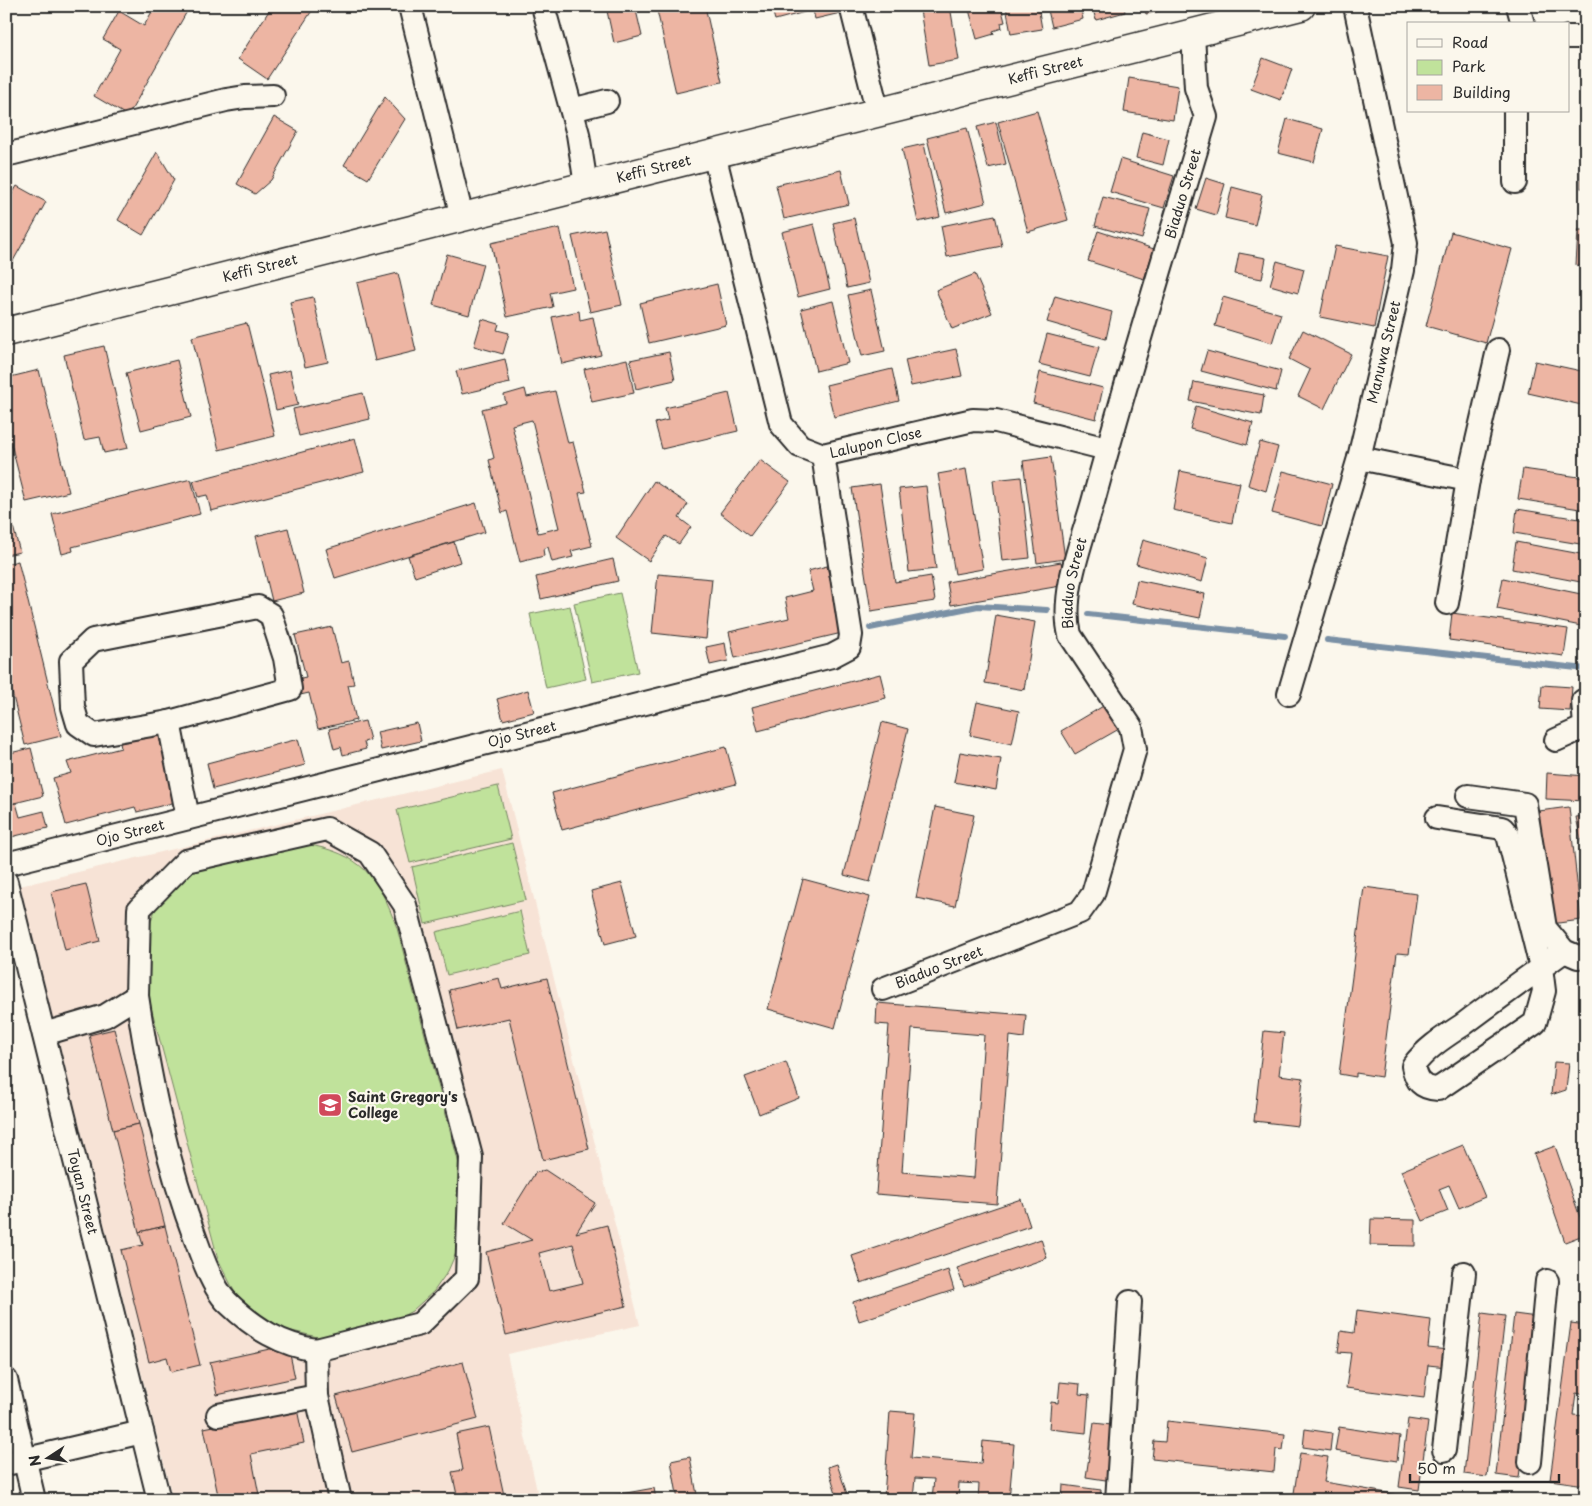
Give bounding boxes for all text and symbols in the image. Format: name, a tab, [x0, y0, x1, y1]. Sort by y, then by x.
legend	[1407, 22, 1570, 112]
text: Road	[1452, 30, 1488, 53]
street label: Keffi Street	[1006, 50, 1085, 89]
text: Park	[1452, 54, 1486, 77]
text: Building	[1452, 80, 1511, 103]
street label: Biaduo Street	[1159, 146, 1206, 241]
street label: Keffi Street	[614, 149, 693, 188]
street label: Keffi Street	[220, 248, 300, 287]
street label: Manuwa Street	[1361, 298, 1406, 405]
street label: Lalupon Close	[827, 421, 924, 463]
street label: Biaduo Street	[1056, 534, 1092, 630]
street label: Ojo Street	[485, 715, 559, 752]
street label: Ojo Street	[94, 813, 167, 851]
street label: Biaduo Street	[892, 940, 986, 993]
place label: Saint Gregory's College	[348, 1086, 458, 1123]
school or university icon: Saint Gregory's College	[317, 1092, 343, 1118]
street label: Toyan Street	[62, 1146, 104, 1237]
north arrow	[22, 1434, 72, 1484]
scale bar	[1410, 1451, 1558, 1483]
text: N	[23, 1453, 46, 1468]
text: 50 m	[1417, 1456, 1456, 1479]

